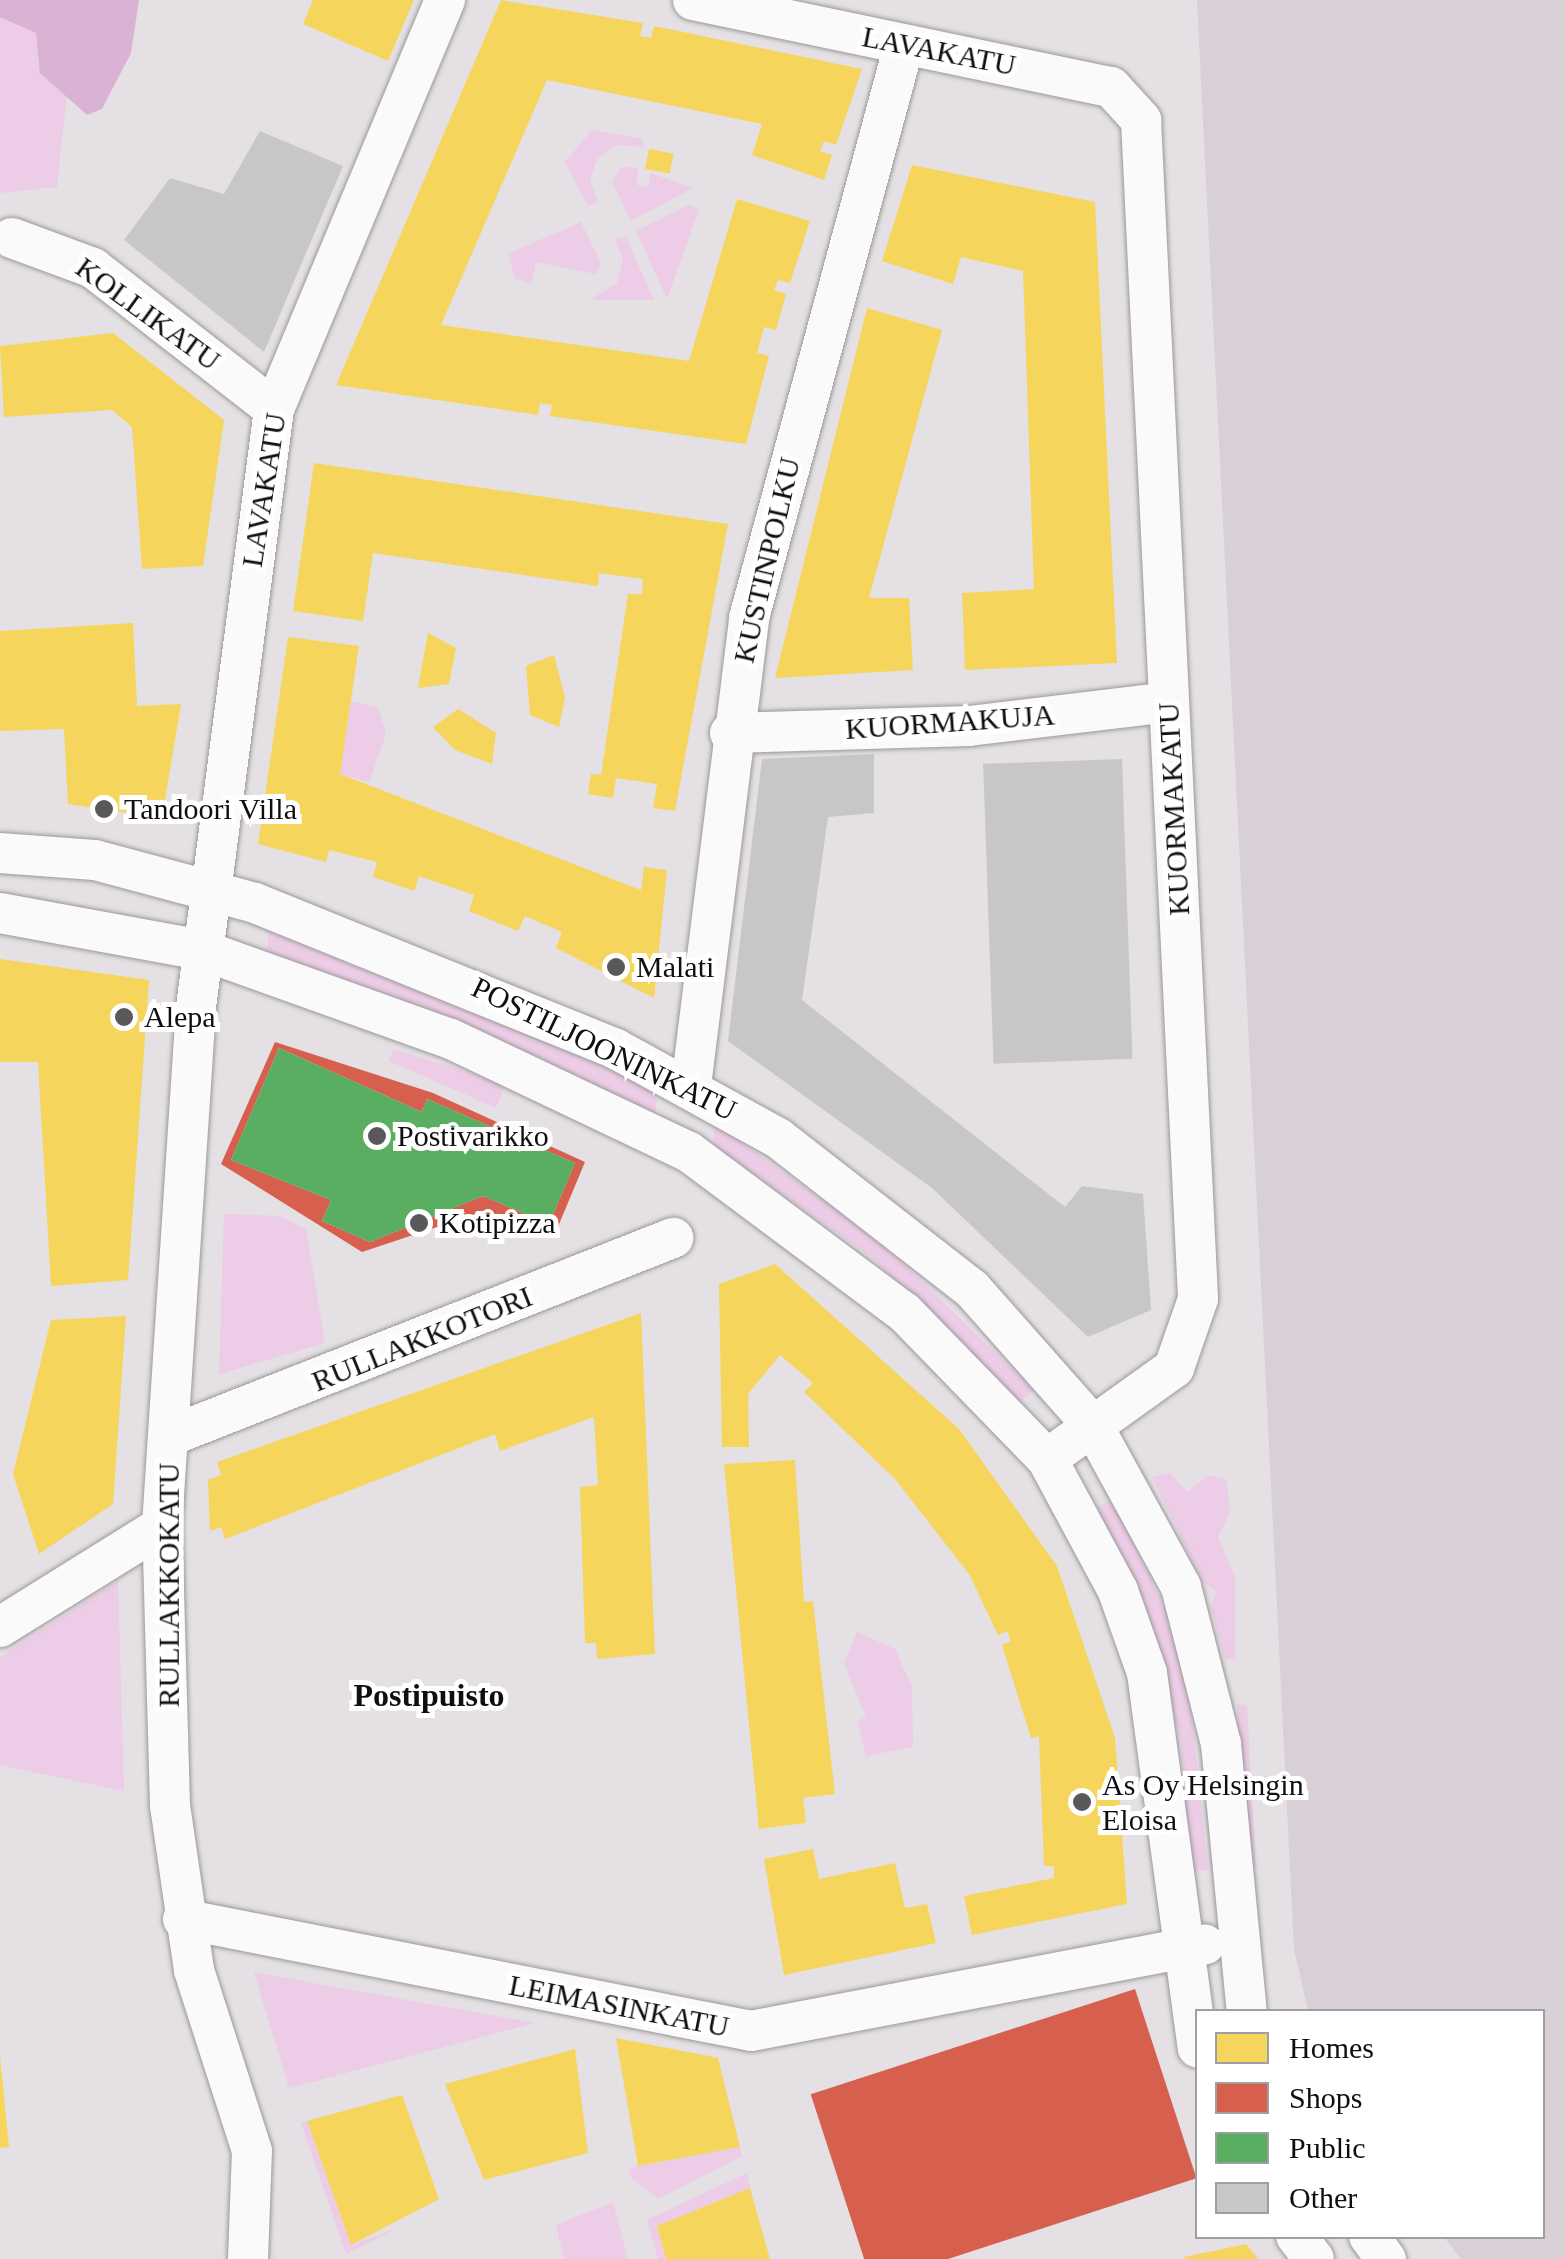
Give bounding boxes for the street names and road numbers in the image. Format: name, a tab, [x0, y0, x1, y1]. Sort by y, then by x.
street label: LAVAKATU	[859, 18, 1019, 84]
street label: KOLLIKATU	[69, 249, 227, 379]
street label: LAVAKATU	[234, 410, 294, 570]
street label: KUSTINPOLKU	[726, 454, 808, 666]
street label: KUORMAKUJA	[844, 697, 1056, 747]
street label: KUORMAKATU	[1150, 702, 1198, 916]
street label: POSTILJOONINKATU	[466, 969, 742, 1129]
street label: RULLAKKOTORI	[307, 1278, 537, 1400]
street label: RULLAKKOKATU	[151, 1463, 187, 1707]
street label: LEIMASINKATU	[506, 1967, 732, 2045]

